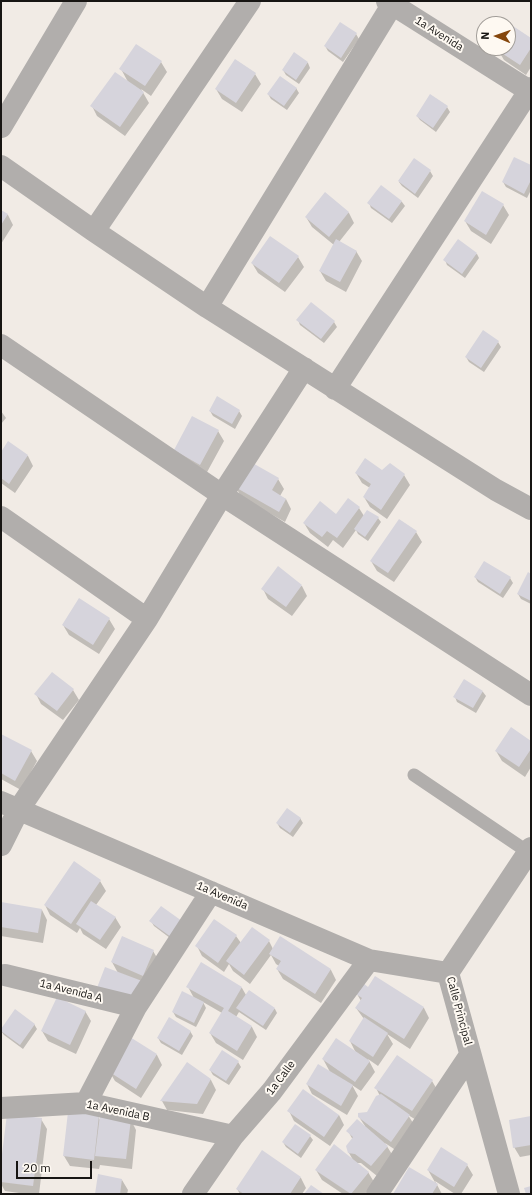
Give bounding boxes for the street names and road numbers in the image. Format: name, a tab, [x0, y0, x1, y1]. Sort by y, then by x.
street label: 1a Avenida	[412, 14, 466, 54]
street label: 1a Avenida	[194, 879, 250, 913]
street label: Calle Principal	[444, 975, 474, 1047]
street label: 1a Avenida A	[38, 977, 104, 1005]
street label: 1a Calle	[264, 1058, 298, 1098]
street label: 1a Avenida B	[85, 1098, 151, 1124]

